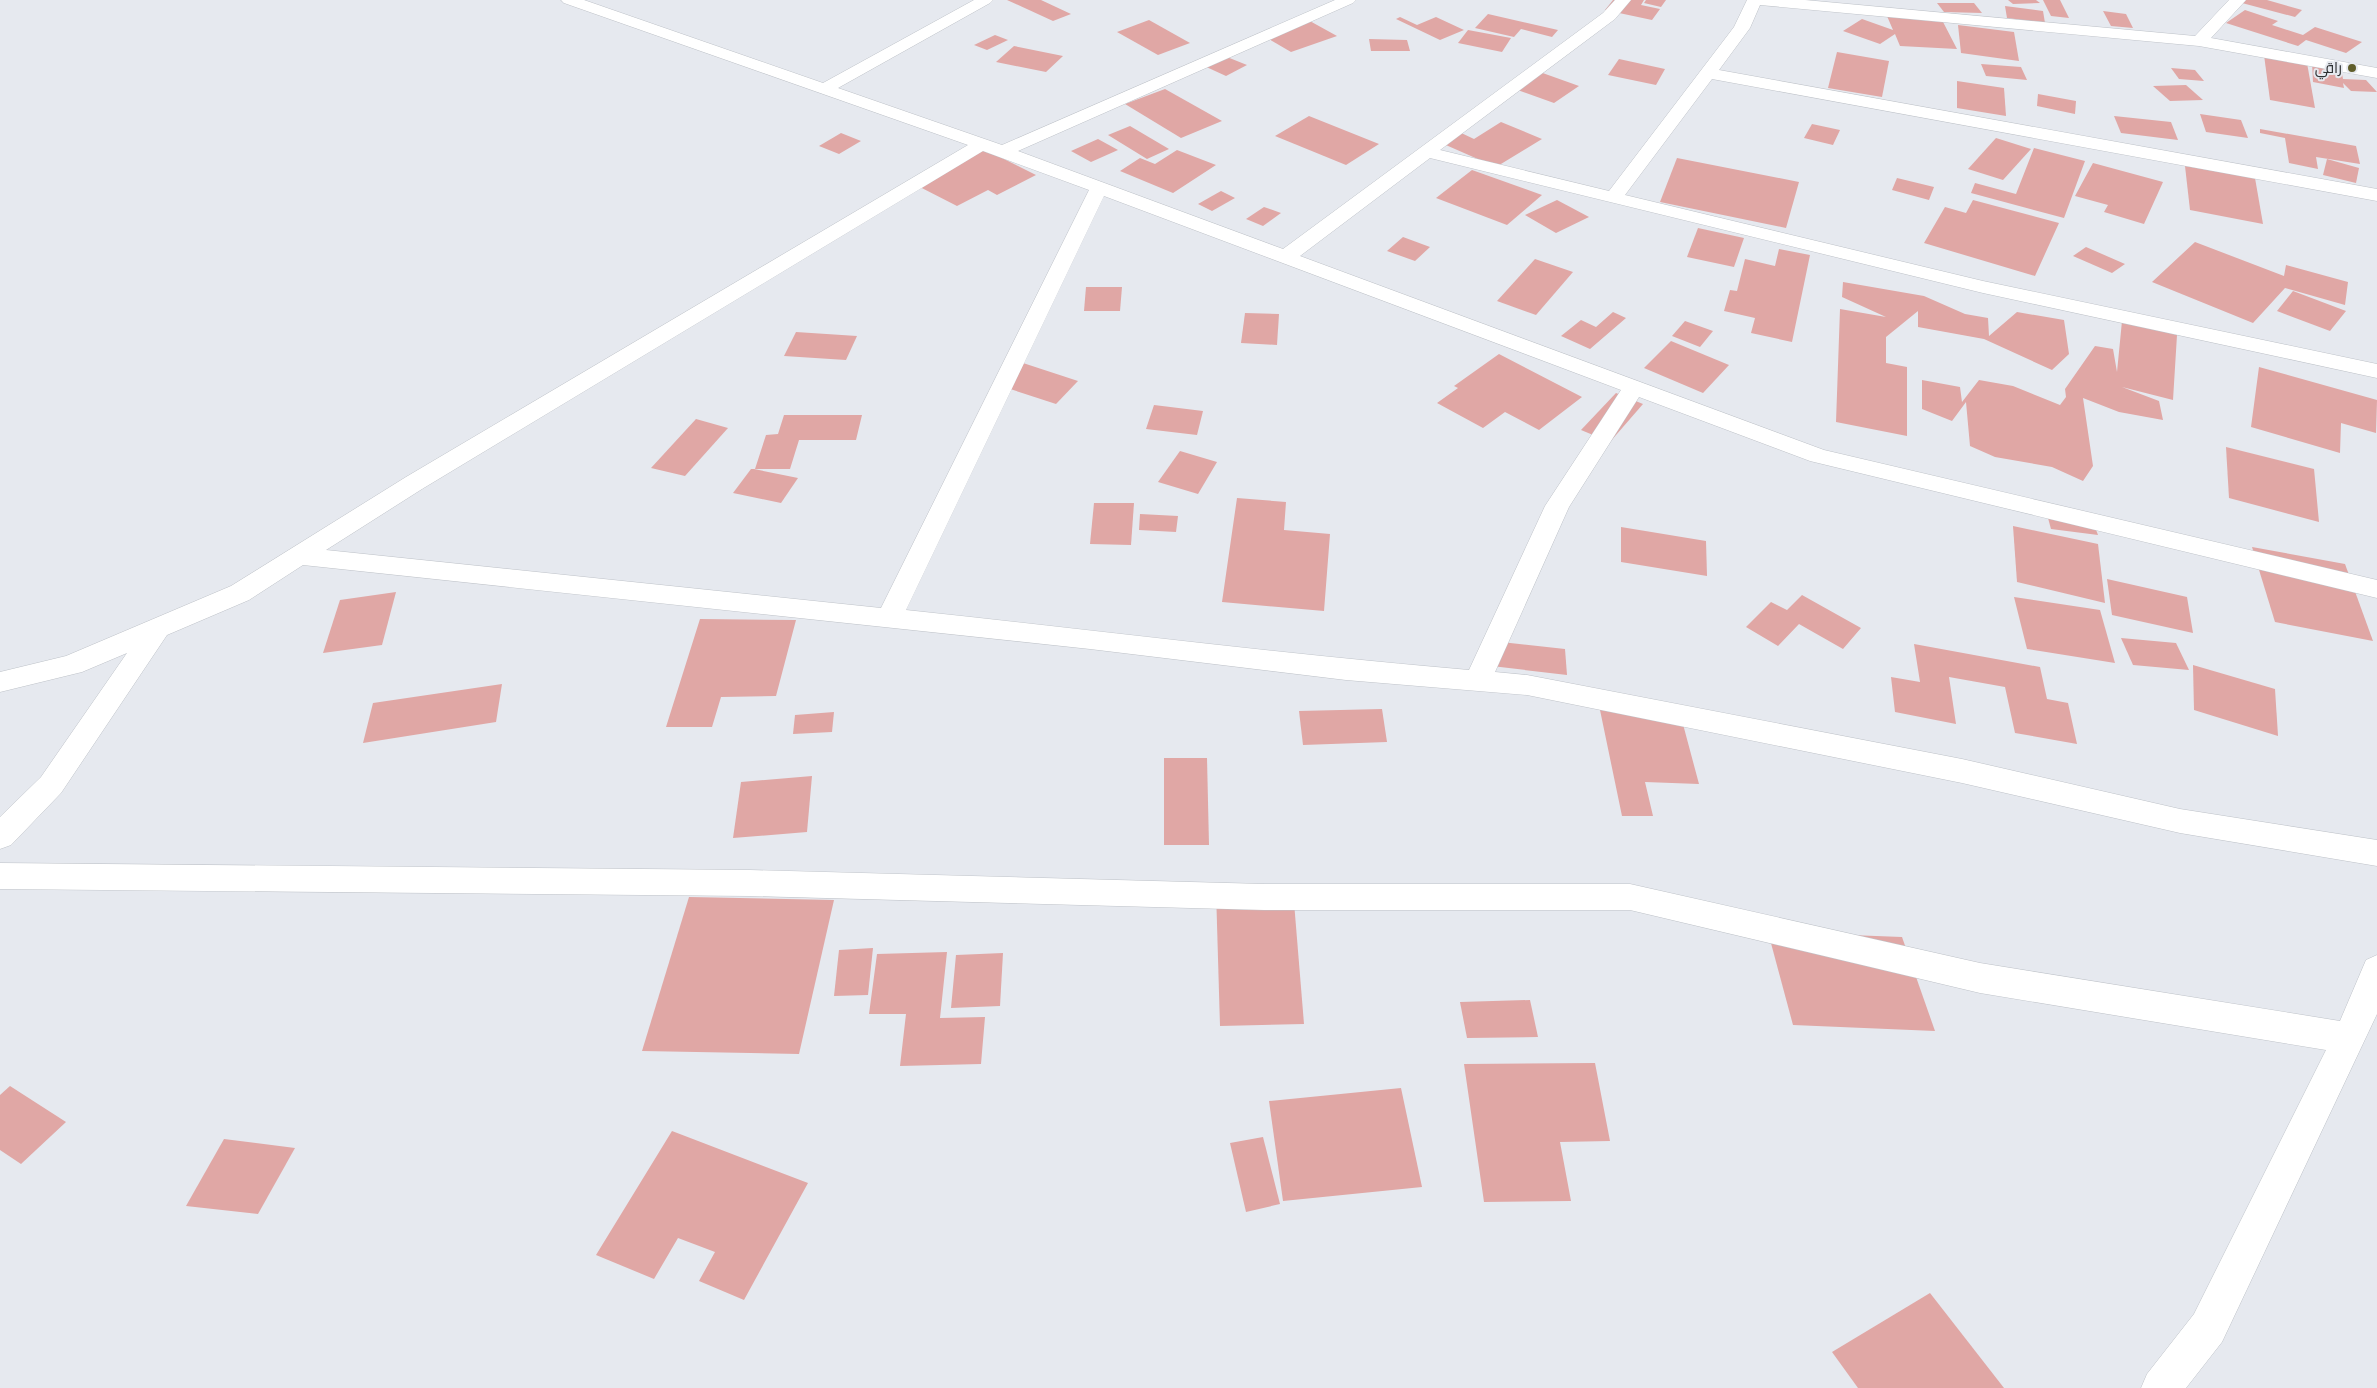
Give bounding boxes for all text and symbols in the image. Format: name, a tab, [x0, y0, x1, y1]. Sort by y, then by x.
place label: راقي	[2315, 58, 2342, 80]
marker: راقي	[2346, 62, 2358, 74]

